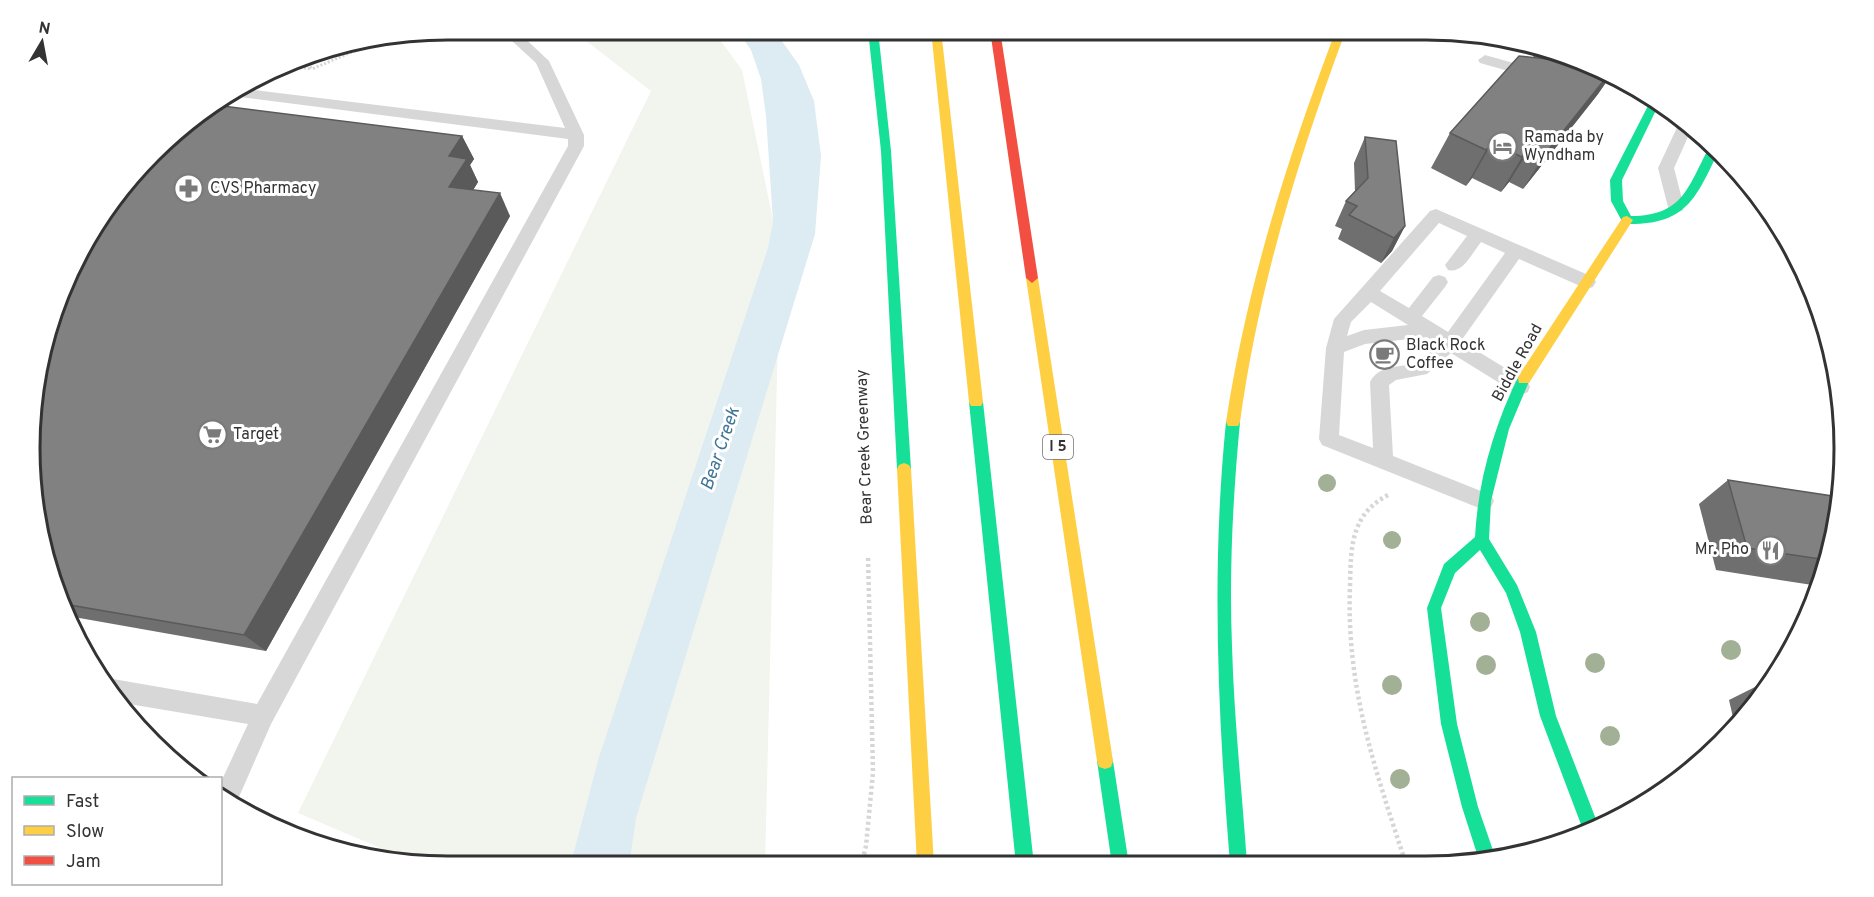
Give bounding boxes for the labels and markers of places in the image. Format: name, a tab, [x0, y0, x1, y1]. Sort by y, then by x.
place label: Ramada by Wyndham	[1524, 128, 1604, 166]
hotel icon: Ramada by Wyndham	[1487, 131, 1519, 163]
pharmacy icon: CVS Pharmacy	[173, 173, 205, 205]
place label: CVS Pharmacy	[210, 179, 316, 199]
place label: Black Rock Coffee	[1406, 336, 1486, 374]
cafe icon: Black Rock Coffee	[1369, 339, 1401, 371]
supermarket icon: Target	[196, 419, 228, 451]
place label: Target	[233, 425, 279, 445]
restaurant icon: Mr. Pho	[1754, 534, 1786, 566]
place label: Mr. Pho	[1695, 540, 1749, 560]

